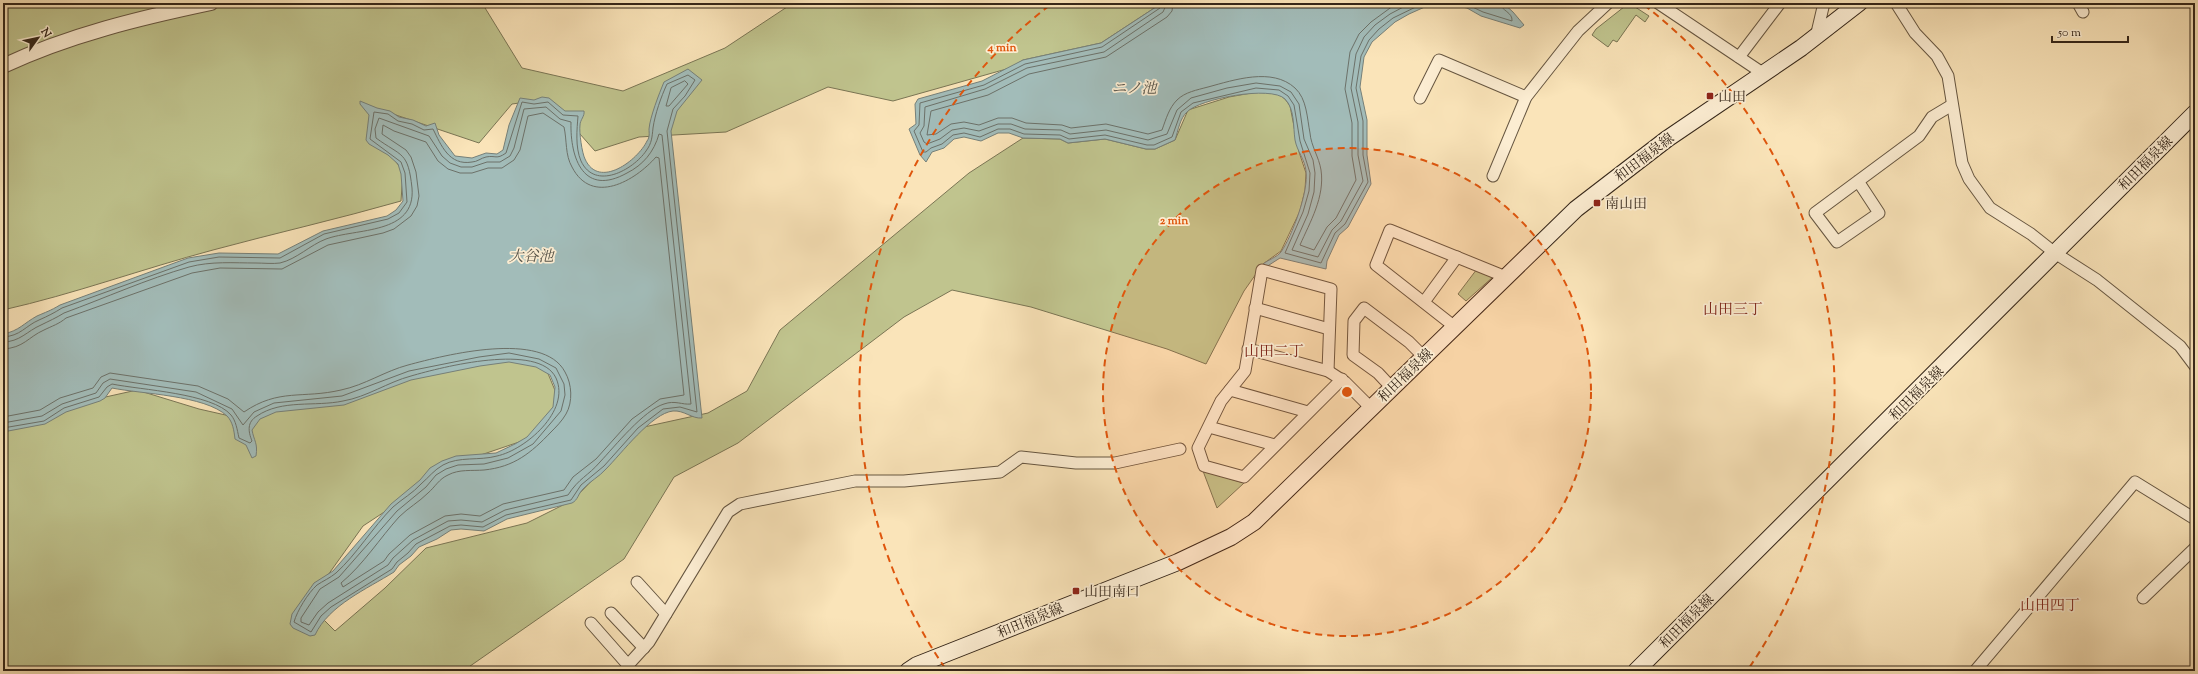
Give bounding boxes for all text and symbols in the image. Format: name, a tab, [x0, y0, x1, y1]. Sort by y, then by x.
north arrow	[18, 18, 58, 58]
scale bar	[2052, 18, 2128, 44]
text: N	[36, 24, 55, 41]
text: 50 m	[2057, 24, 2081, 42]
text: 4 min	[986, 39, 1017, 57]
water label: ニノ池	[1111, 79, 1158, 100]
place label: 山田	[1718, 88, 1746, 108]
marker: 山田	[1705, 91, 1715, 101]
street label: 和田福泉線	[1611, 130, 1679, 188]
street label: 和田福泉線	[2115, 133, 2178, 196]
place label: 南山田	[1605, 195, 1647, 215]
marker: 南山田	[1592, 198, 1602, 208]
text: 2 min	[1160, 212, 1189, 230]
water label: 大谷池	[508, 247, 555, 268]
district label: 山田三丁	[1703, 300, 1763, 321]
district label: 山田二丁	[1244, 342, 1304, 363]
street label: 和田福泉線	[1374, 345, 1439, 408]
street label: 和田福泉線	[1886, 363, 1949, 426]
centre of rings	[1340, 385, 1354, 399]
place label: 山田南口	[1084, 583, 1140, 603]
marker: 山田南口	[1071, 586, 1081, 596]
street label: 和田福泉線	[1656, 591, 1719, 654]
district label: 山田四丁	[2020, 596, 2080, 617]
street label: 和田福泉線	[995, 599, 1067, 644]

